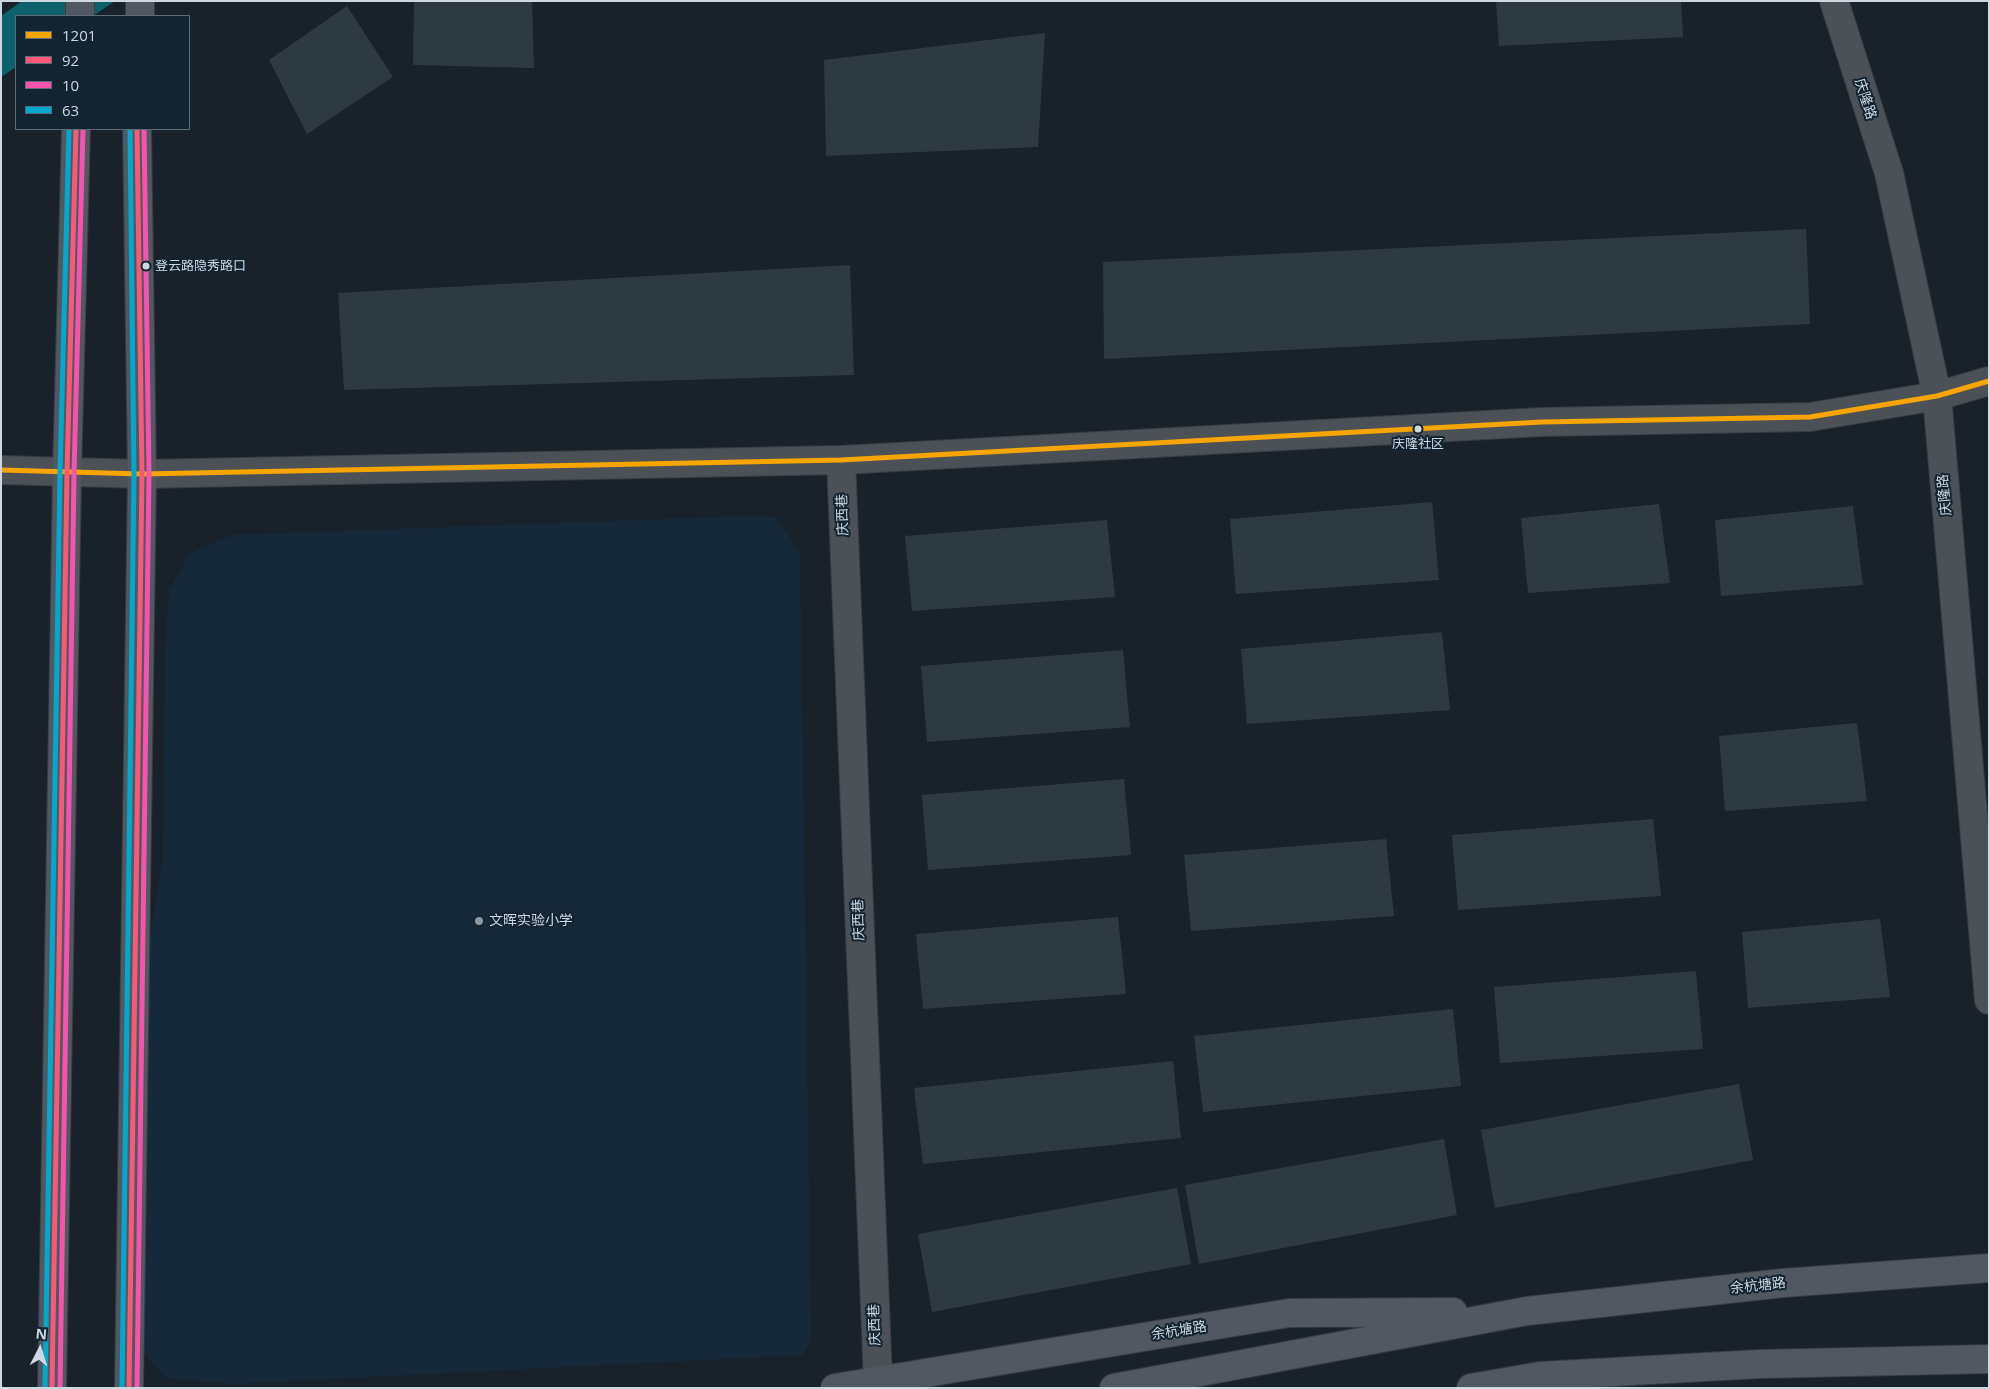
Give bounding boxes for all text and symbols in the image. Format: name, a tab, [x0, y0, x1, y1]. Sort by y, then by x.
legend	[15, 15, 190, 130]
text: 1201	[62, 25, 96, 45]
text: 92	[62, 50, 79, 70]
text: 10	[62, 75, 79, 95]
street label: 庆隆路	[1851, 76, 1879, 122]
text: 63	[62, 100, 79, 120]
place label: 登云路隐秀路口	[155, 258, 246, 274]
marker: 登云路隐秀路口	[141, 261, 151, 271]
marker: 庆隆社区	[1413, 424, 1423, 434]
place label: 庆隆社区	[1392, 436, 1444, 452]
street label: 庆隆路	[1935, 473, 1955, 517]
street label: 庆西巷	[834, 494, 852, 536]
street label: 庆西巷	[850, 899, 868, 941]
place label: 文晖实验小学	[489, 913, 573, 929]
marker: 文晖实验小学	[473, 915, 485, 927]
street label: 余杭塘路	[1729, 1275, 1787, 1297]
street label: 庆西巷	[866, 1304, 884, 1346]
street label: 余杭塘路	[1150, 1318, 1208, 1344]
north arrow	[15, 1324, 65, 1374]
text: N	[35, 1324, 48, 1344]

